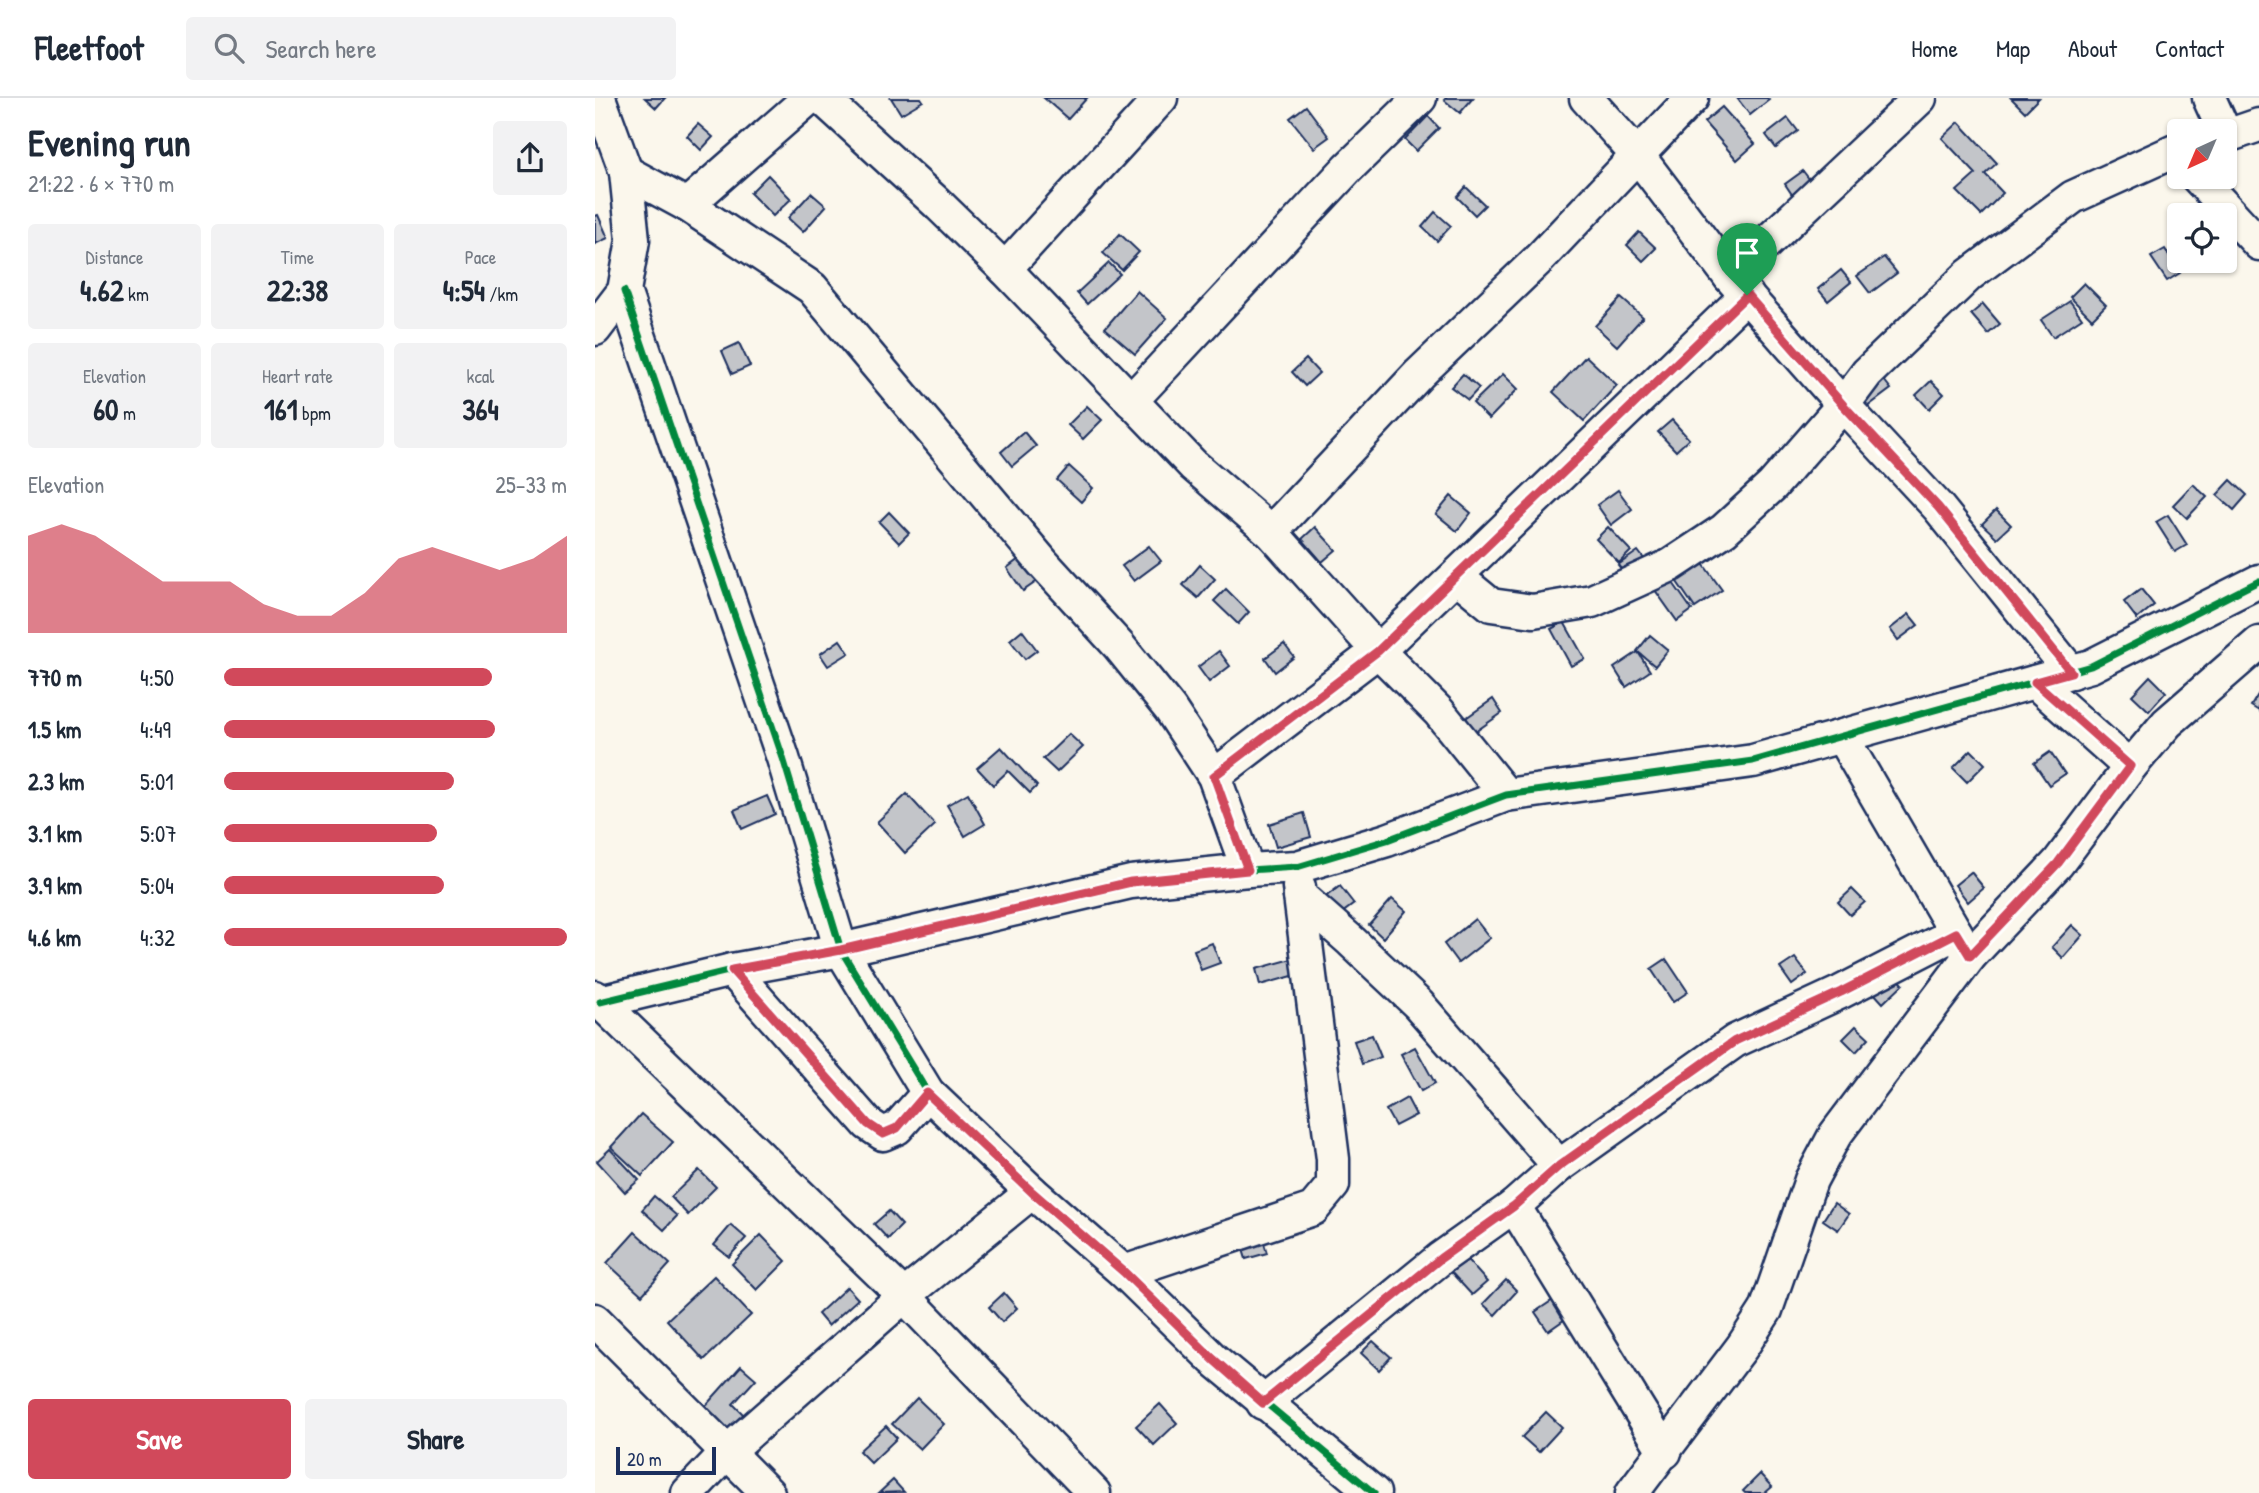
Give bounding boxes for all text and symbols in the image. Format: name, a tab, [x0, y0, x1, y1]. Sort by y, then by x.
search box	[186, 17, 676, 80]
text: Fleetfoot	[35, 26, 144, 70]
icon: search	[210, 29, 248, 67]
text: Search here	[266, 31, 377, 66]
text: Home	[1911, 32, 1958, 64]
text: Map	[1996, 32, 2030, 64]
text: About	[2068, 32, 2117, 64]
text: Contact	[2155, 32, 2224, 64]
text: Evening run	[28, 116, 191, 168]
north arrow	[2167, 119, 2237, 189]
map controls	[2167, 119, 2237, 273]
button: share	[493, 121, 567, 195]
text: 21:22 · 6 × 770 m	[28, 168, 174, 199]
button: locate	[2167, 203, 2237, 273]
pin	[1717, 223, 1777, 295]
icon: arrive	[1728, 234, 1766, 272]
text: Distance	[85, 244, 144, 270]
text: Time	[281, 244, 314, 270]
text: Pace	[465, 244, 496, 270]
text: 4.62	[80, 270, 124, 310]
text: 22:38	[267, 270, 328, 310]
text: 4:54	[443, 270, 485, 310]
text: km	[124, 281, 149, 307]
text: /km	[485, 281, 518, 307]
text: Elevation	[83, 363, 146, 389]
text: Heart rate	[262, 363, 333, 389]
text: kcal	[467, 363, 494, 389]
text: 60	[93, 389, 119, 429]
text: 161	[264, 389, 298, 429]
text: 364	[462, 389, 499, 429]
text: m	[119, 400, 136, 426]
text: bpm	[298, 400, 331, 426]
text: Elevation	[28, 469, 104, 500]
text: 25–33 m	[495, 469, 567, 500]
text: 770 m	[28, 662, 82, 693]
text: 4:50	[140, 662, 174, 693]
text: 1.5 km	[28, 714, 81, 745]
text: 4:49	[140, 714, 171, 745]
text: 2.3 km	[28, 766, 84, 797]
text: 5:01	[140, 766, 174, 797]
text: 3.1 km	[28, 818, 82, 849]
text: 5:07	[140, 818, 177, 849]
text: 3.9 km	[28, 870, 82, 901]
text: 5:04	[140, 870, 174, 901]
text: 4.6 km	[28, 922, 81, 953]
text: 4:32	[140, 922, 175, 953]
button: Save	[28, 1399, 291, 1479]
button: Share	[305, 1399, 567, 1479]
scale bar	[616, 1444, 716, 1476]
text: 20 m	[627, 1446, 662, 1472]

